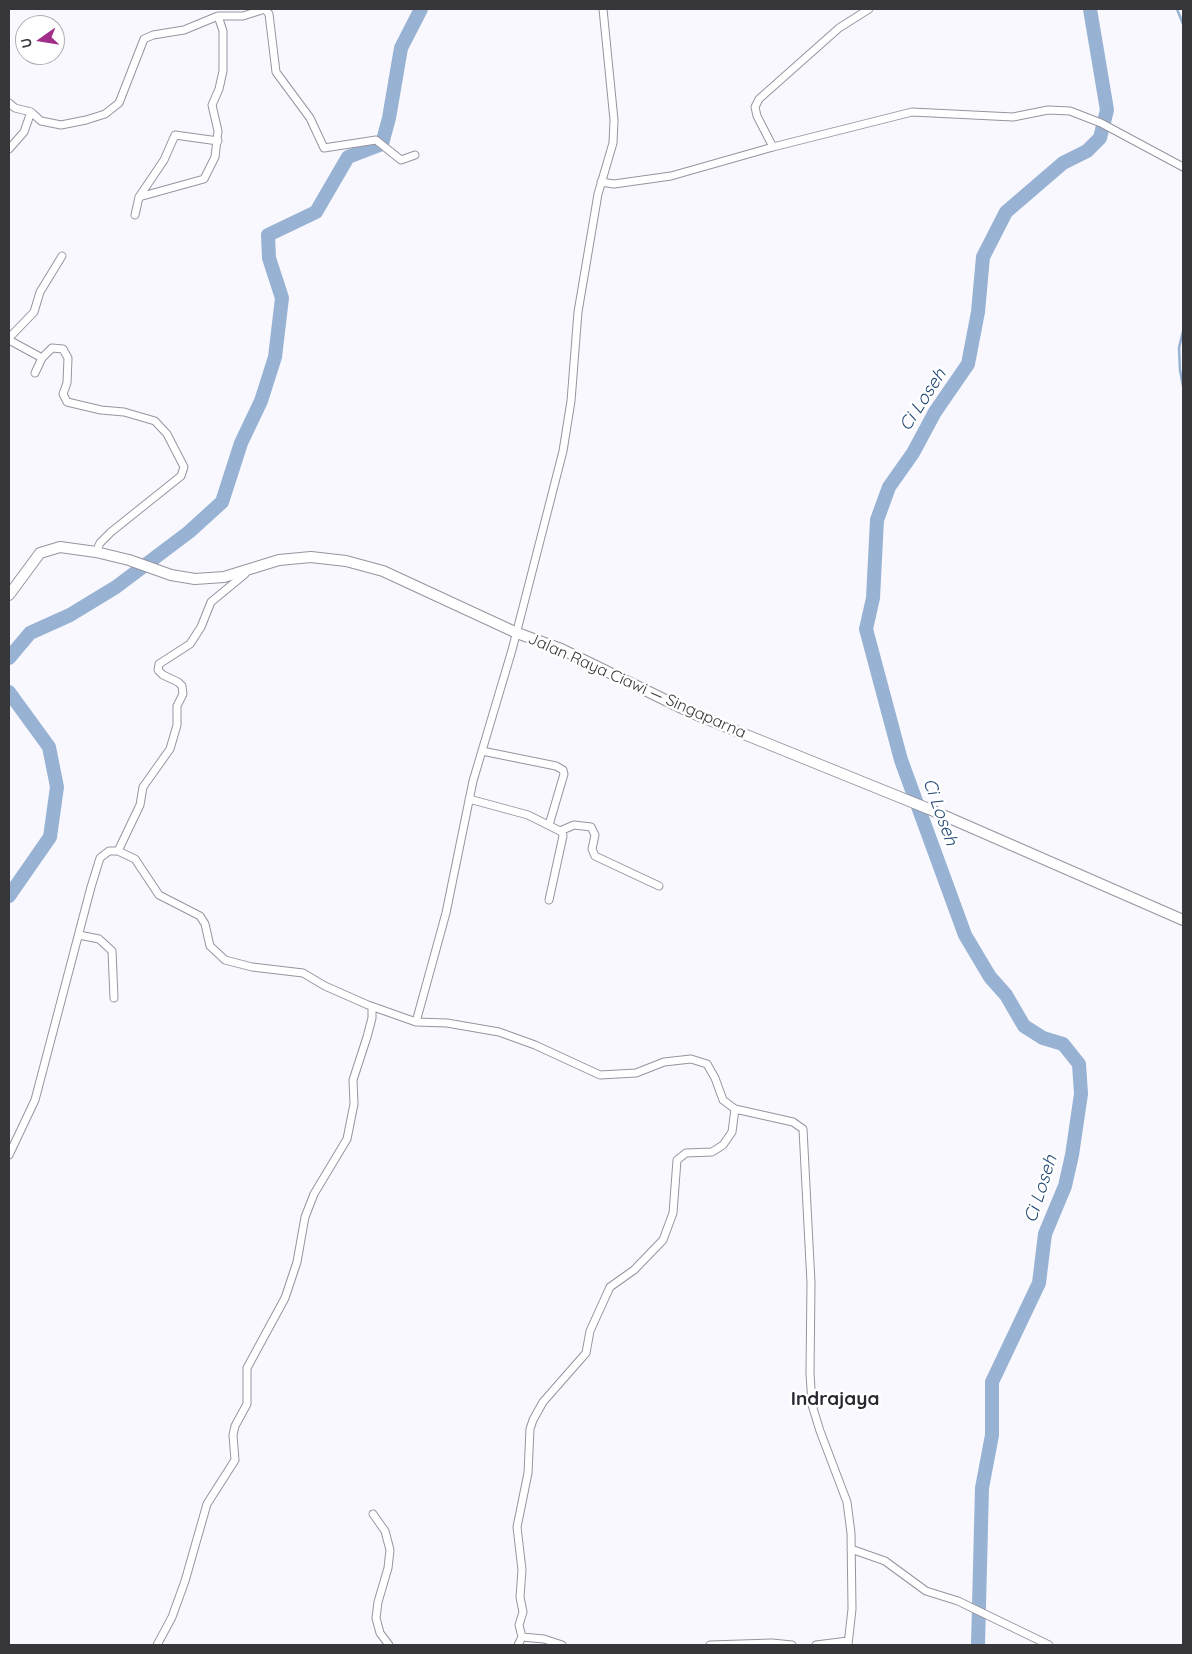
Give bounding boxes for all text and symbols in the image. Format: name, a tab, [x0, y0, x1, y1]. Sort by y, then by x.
north arrow	[15, 15, 65, 65]
text: U	[16, 36, 36, 50]
water label: Ci Loseh	[895, 365, 951, 435]
street label: Jalan Raya Ciawi — Singaparna	[525, 629, 749, 743]
water label: Ci Loseh	[918, 776, 962, 848]
water label: Ci Loseh	[1020, 1152, 1062, 1226]
district label: Indrajaya	[791, 1388, 879, 1410]

